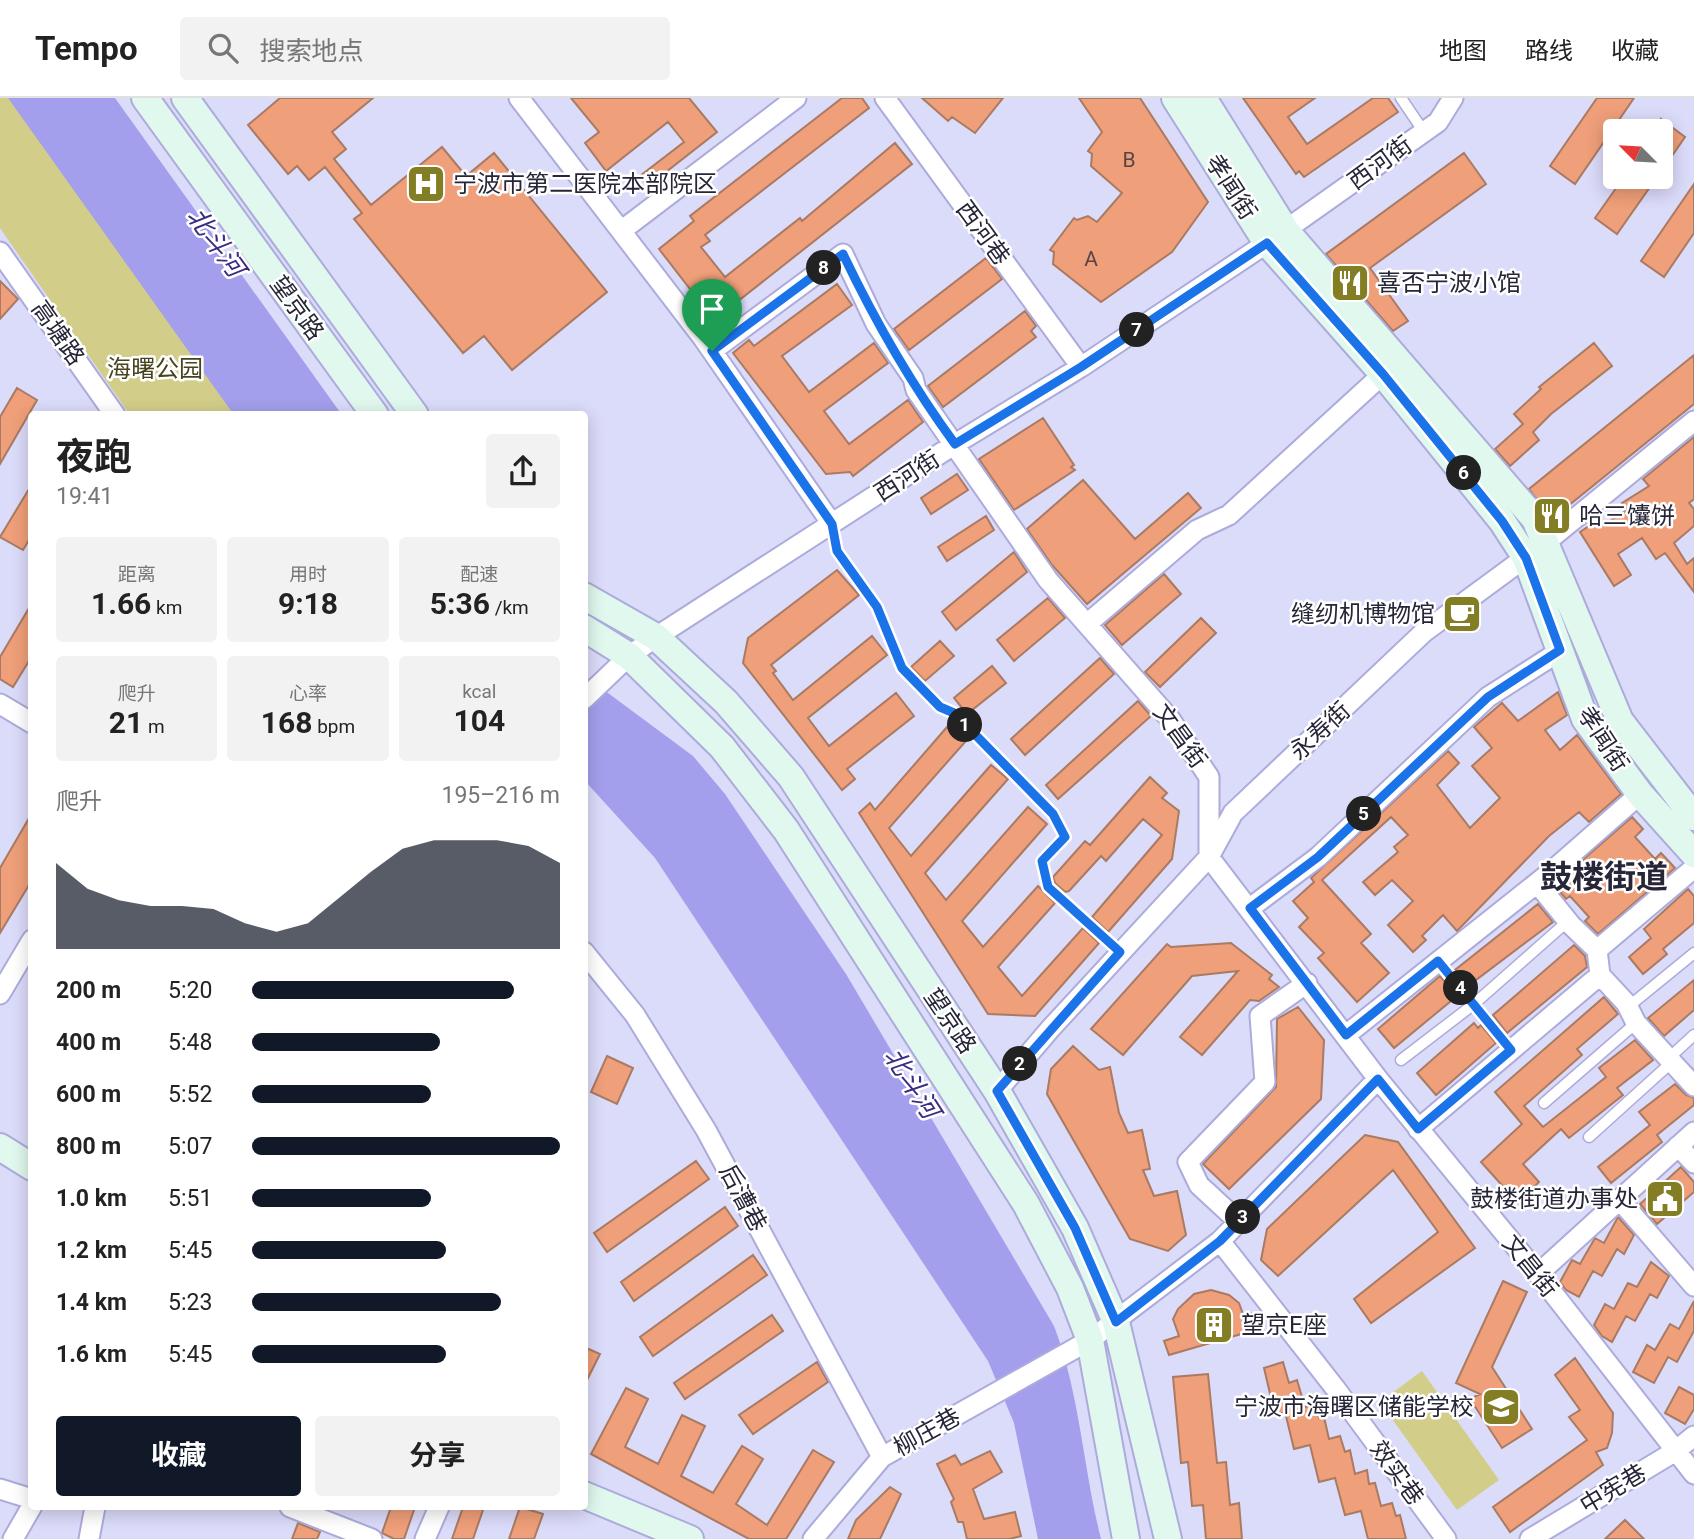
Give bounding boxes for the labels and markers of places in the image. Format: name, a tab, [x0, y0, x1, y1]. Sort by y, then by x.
hospital icon: 宁波市第二医院本部院区	[405, 163, 447, 205]
place label: 宁波市第二医院本部院区	[453, 170, 717, 198]
pin: 8	[806, 250, 842, 286]
restaurant icon: 喜否宁波小馆	[1329, 262, 1371, 304]
place label: 喜否宁波小馆	[1377, 269, 1521, 297]
pin	[682, 279, 742, 351]
pin: 7	[1120, 313, 1154, 348]
pin: 6	[1446, 456, 1482, 490]
restaurant icon: 哈三馕饼	[1531, 495, 1573, 537]
place label: 哈三馕饼	[1579, 502, 1675, 530]
cafe icon: 缝纫机博物馆	[1441, 593, 1483, 635]
place label: 缝纫机博物馆	[1291, 600, 1435, 628]
pin: 1	[948, 708, 982, 742]
pin: 5	[1346, 796, 1382, 832]
pin: 4	[1444, 970, 1478, 1006]
pin: 2	[1002, 1046, 1038, 1082]
public building icon: 鼓楼街道办事处	[1644, 1178, 1686, 1220]
place label: 鼓楼街道办事处	[1470, 1185, 1638, 1213]
pin: 3	[1226, 1200, 1260, 1234]
building icon: 望京E座	[1193, 1304, 1235, 1346]
place label: 望京E座	[1241, 1311, 1327, 1339]
school or university icon: 宁波市海曙区储能学校	[1480, 1386, 1522, 1428]
place label: 宁波市海曙区储能学校	[1234, 1393, 1474, 1421]

